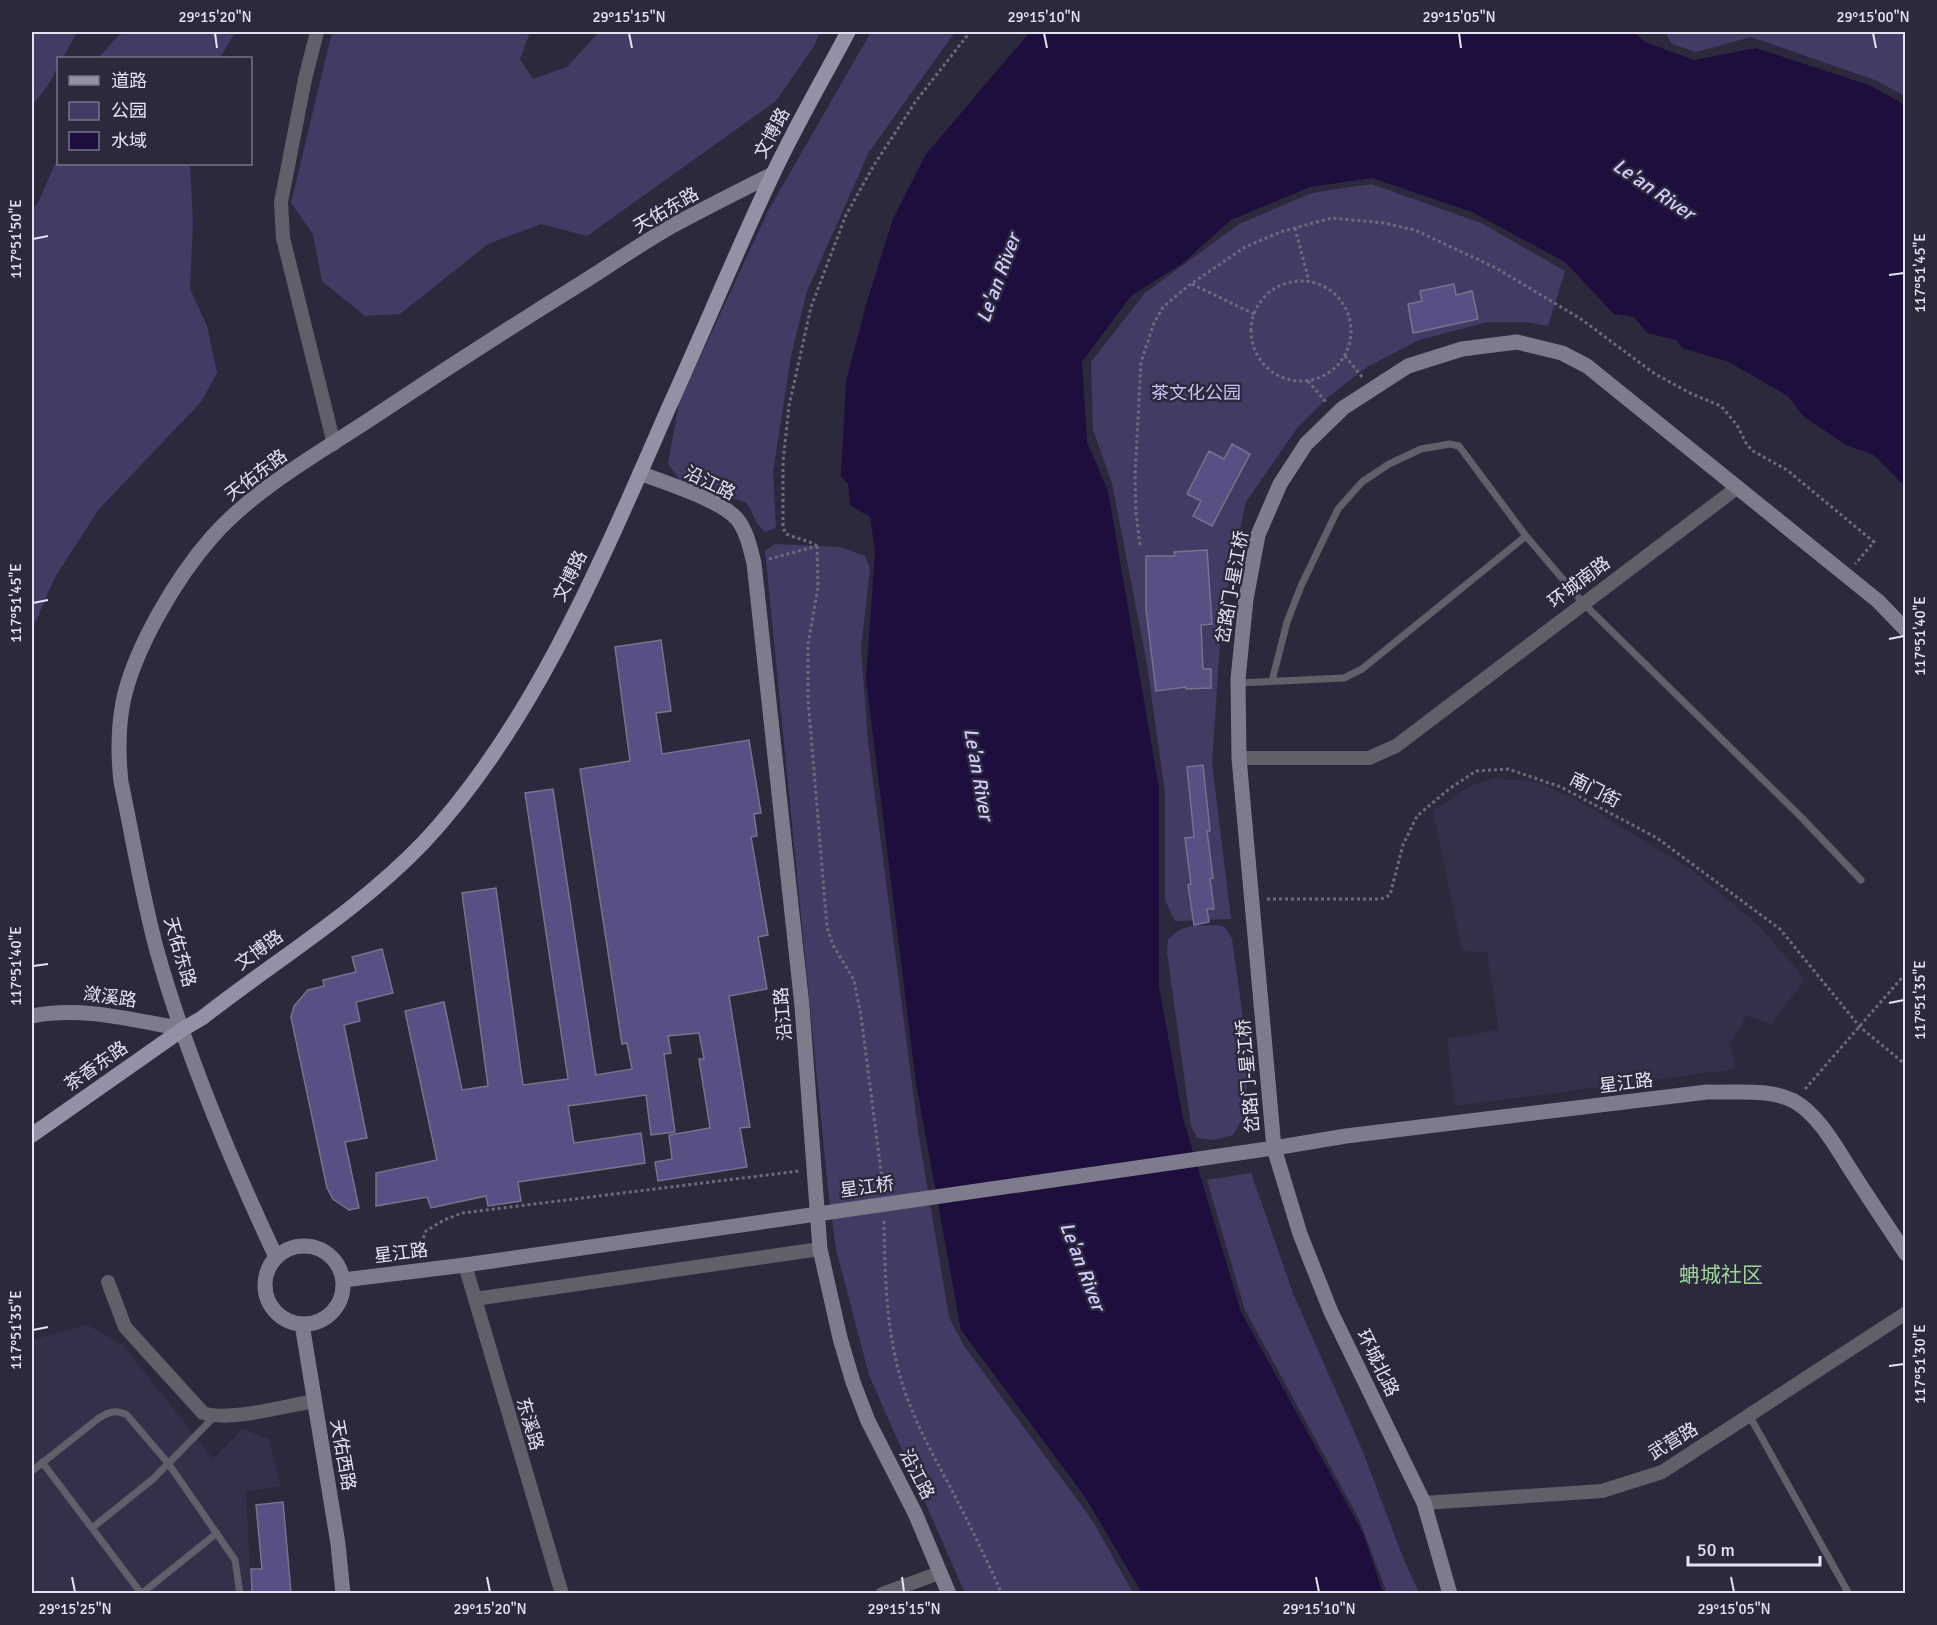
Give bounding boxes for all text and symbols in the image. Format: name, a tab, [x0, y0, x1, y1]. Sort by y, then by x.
text: 29°15'20"N	[178, 8, 252, 26]
text: 29°15'15"N	[592, 8, 666, 26]
text: 29°15'10"N	[1007, 8, 1081, 26]
text: 29°15'05"N	[1422, 8, 1496, 26]
text: 29°15'00"N	[1836, 8, 1910, 26]
legend	[57, 57, 252, 165]
text: 道路	[111, 70, 147, 92]
text: 公园	[111, 100, 147, 122]
street label: 文博路	[750, 104, 794, 162]
text: 水域	[111, 130, 147, 152]
water label: Le'an River	[1608, 153, 1701, 227]
street label: 天佑东路	[629, 182, 703, 238]
text: 117°51'50"E	[7, 199, 25, 279]
water label: Le'an River	[971, 228, 1027, 326]
text: 117°51'45"E	[1911, 233, 1929, 313]
park label: 茶文化公园	[1151, 382, 1241, 404]
street label: 天佑东路	[221, 445, 291, 505]
street label: 沿江路	[681, 461, 739, 505]
street label: 岔路门-星江桥	[1211, 529, 1253, 645]
street label: 文博路	[548, 547, 592, 605]
street label: 环城南路	[1544, 552, 1614, 612]
text: 117°51'45"E	[7, 563, 25, 643]
text: 117°51'40"E	[1911, 596, 1929, 676]
water label: Le'an River	[958, 726, 999, 825]
street label: 南门街	[1566, 768, 1624, 812]
street label: 天佑东路	[160, 914, 200, 990]
street label: 文博路	[231, 925, 287, 975]
text: 117°51'40"E	[7, 926, 25, 1006]
text: 117°51'35"E	[1911, 960, 1929, 1040]
street label: 潋溪路	[82, 982, 138, 1012]
street label: 沿江路	[770, 986, 796, 1042]
street label: 岔路门-星江桥	[1232, 1018, 1264, 1134]
street label: 茶香东路	[60, 1036, 132, 1096]
street label: 星江路	[1598, 1069, 1654, 1097]
street label: 星江桥	[839, 1172, 895, 1202]
water label: Le'an River	[1054, 1218, 1112, 1317]
street label: 星江路	[373, 1239, 429, 1267]
district label: 蚺城社区	[1679, 1262, 1763, 1288]
text: 117°51'35"E	[7, 1290, 25, 1370]
text: 117°51'30"E	[1911, 1324, 1929, 1404]
street label: 环城北路	[1352, 1326, 1404, 1400]
street label: 东溪路	[512, 1395, 548, 1453]
street label: 天佑西路	[326, 1418, 360, 1492]
street label: 武营路	[1644, 1418, 1702, 1464]
street label: 沿江路	[895, 1445, 939, 1503]
scale bar	[1688, 1529, 1820, 1567]
text: 50 m	[1697, 1539, 1735, 1561]
text: 29°15'25"N	[38, 1600, 112, 1618]
text: 29°15'20"N	[453, 1600, 527, 1618]
text: 29°15'15"N	[867, 1600, 941, 1618]
text: 29°15'10"N	[1282, 1600, 1356, 1618]
text: 29°15'05"N	[1697, 1600, 1771, 1618]

